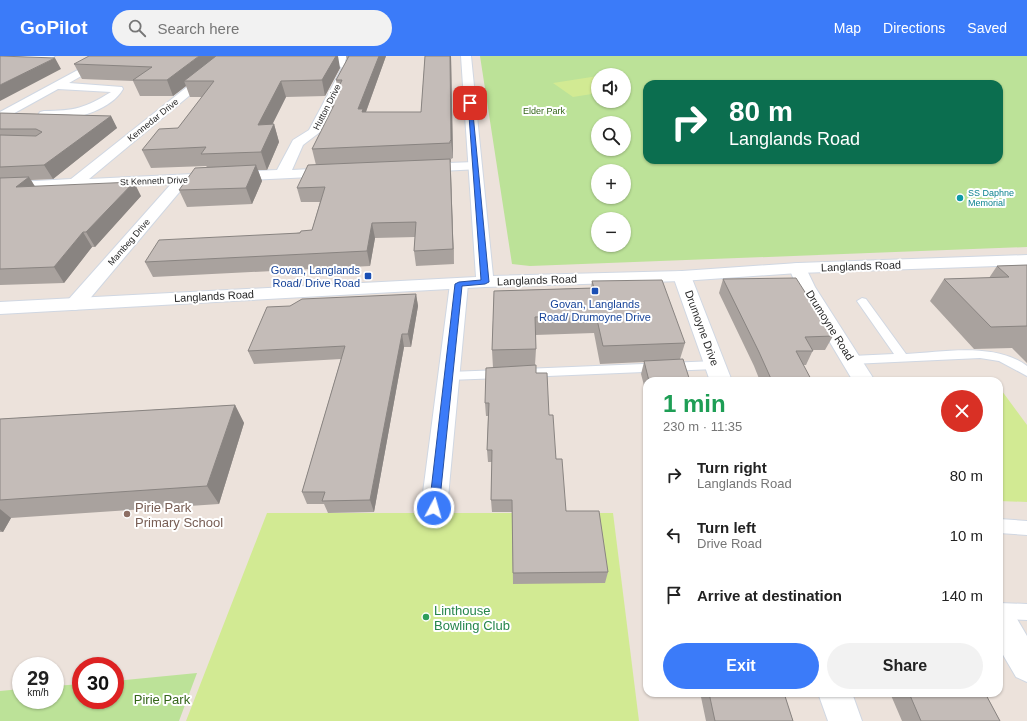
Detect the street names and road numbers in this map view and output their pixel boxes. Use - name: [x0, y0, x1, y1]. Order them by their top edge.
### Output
- street label: Hutton Drive: [311, 82, 343, 132]
- street label: Kennedar Drive: [126, 96, 180, 144]
- street label: St Kenneth Drive: [120, 175, 188, 187]
- street label: Mambeg Drive: [106, 217, 152, 267]
- street label: Langlands Road: [821, 259, 901, 273]
- street label: Langlands Road: [497, 273, 577, 287]
- street label: Langlands Road: [174, 288, 254, 304]
- street label: Drumoyne Road: [804, 288, 856, 362]
- street label: Drumoyne Drive: [683, 289, 721, 367]

